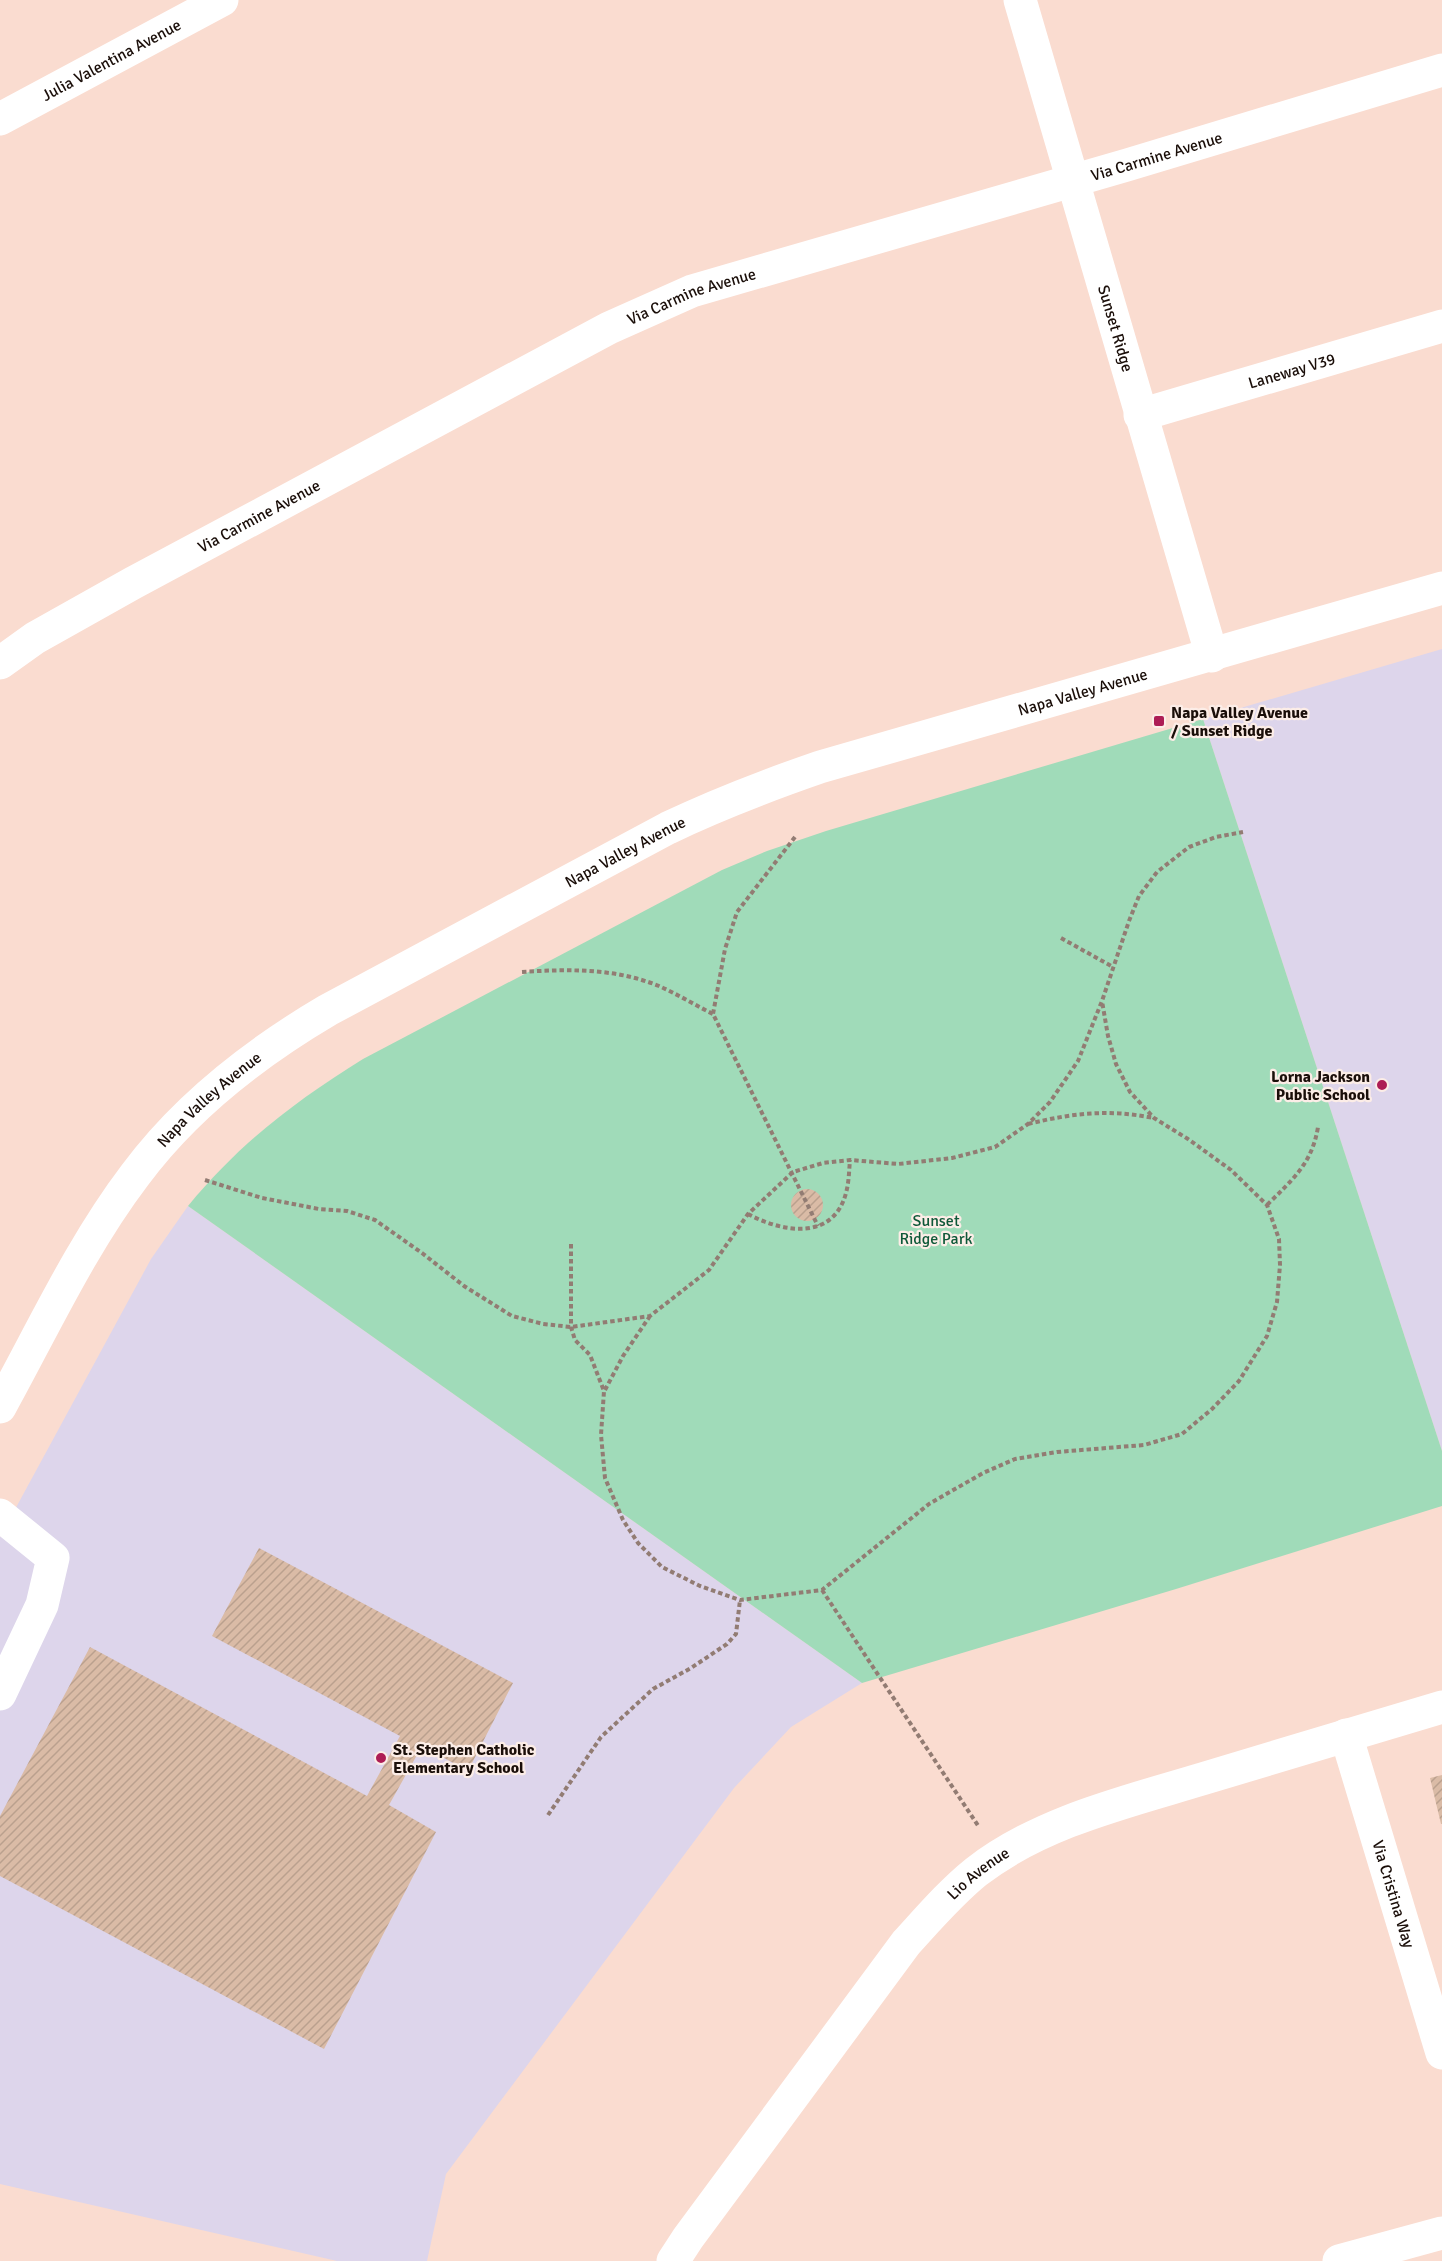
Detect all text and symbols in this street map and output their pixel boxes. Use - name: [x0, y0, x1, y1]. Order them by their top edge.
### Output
- street label: Julia Valentina Avenue: [38, 15, 185, 106]
- street label: Via Carmine Avenue: [1089, 128, 1225, 186]
- street label: Via Carmine Avenue: [624, 264, 758, 330]
- street label: Sunset Ridge: [1093, 283, 1137, 374]
- street label: Laneway V39: [1246, 349, 1338, 394]
- street label: Via Carmine Avenue: [194, 476, 324, 558]
- street label: Napa Valley Avenue: [1016, 664, 1150, 721]
- place label: Napa Valley Avenue / Sunset Ridge: [1171, 703, 1308, 741]
- marker: Napa Valley Avenue / Sunset Ridge: [1152, 714, 1166, 728]
- street label: Napa Valley Avenue: [562, 812, 689, 892]
- street label: Napa Valley Avenue: [153, 1048, 265, 1152]
- place label: Lorna Jackson Public School: [1271, 1067, 1370, 1105]
- marker: Lorna Jackson Public School: [1375, 1078, 1389, 1092]
- park label: Sunset Ridge Park: [899, 1211, 973, 1249]
- place label: St. Stephen Catholic Elementary School: [393, 1740, 535, 1778]
- marker: St. Stephen Catholic Elementary School: [374, 1751, 388, 1765]
- street label: Via Cristina Way: [1367, 1838, 1419, 1951]
- street label: Lio Avenue: [943, 1843, 1013, 1904]

